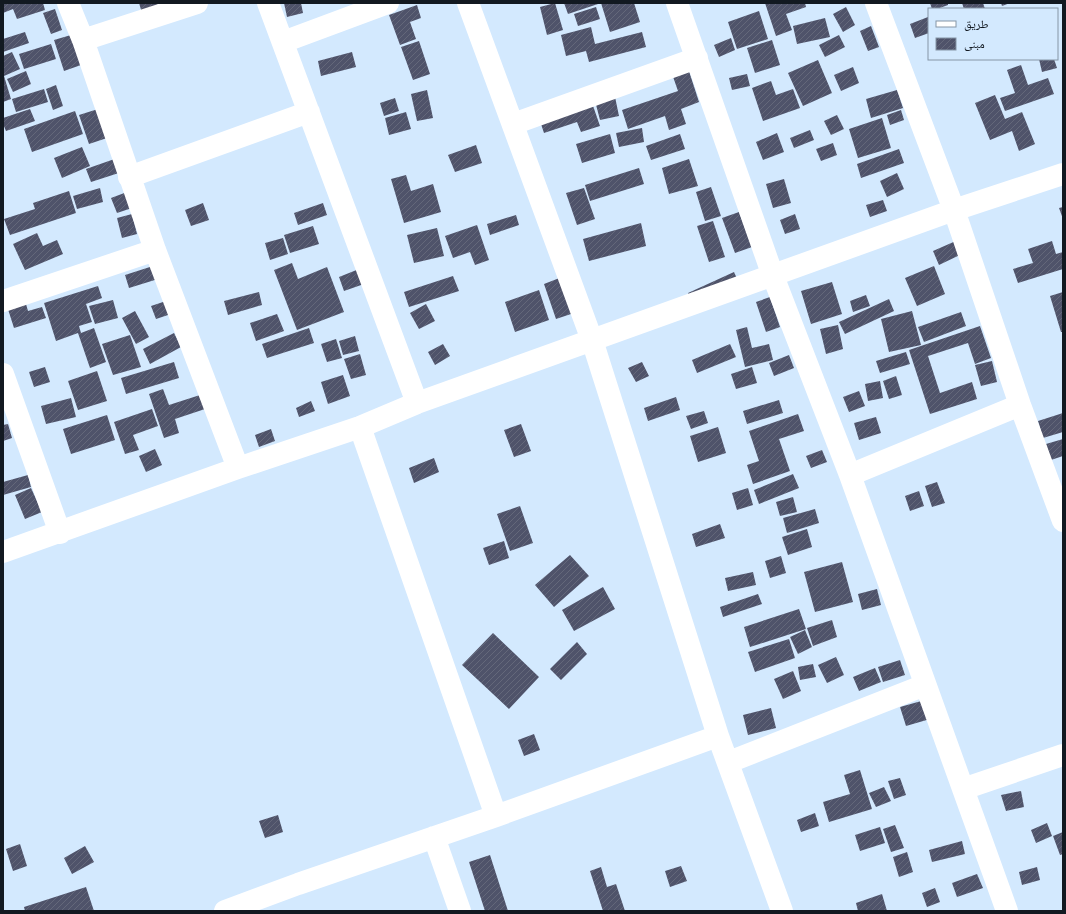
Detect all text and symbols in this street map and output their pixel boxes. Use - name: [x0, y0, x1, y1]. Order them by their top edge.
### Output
- legend: [928, 8, 1058, 60]
- text: طريق: [964, 17, 989, 31]
- text: مبنى: [964, 37, 985, 51]

